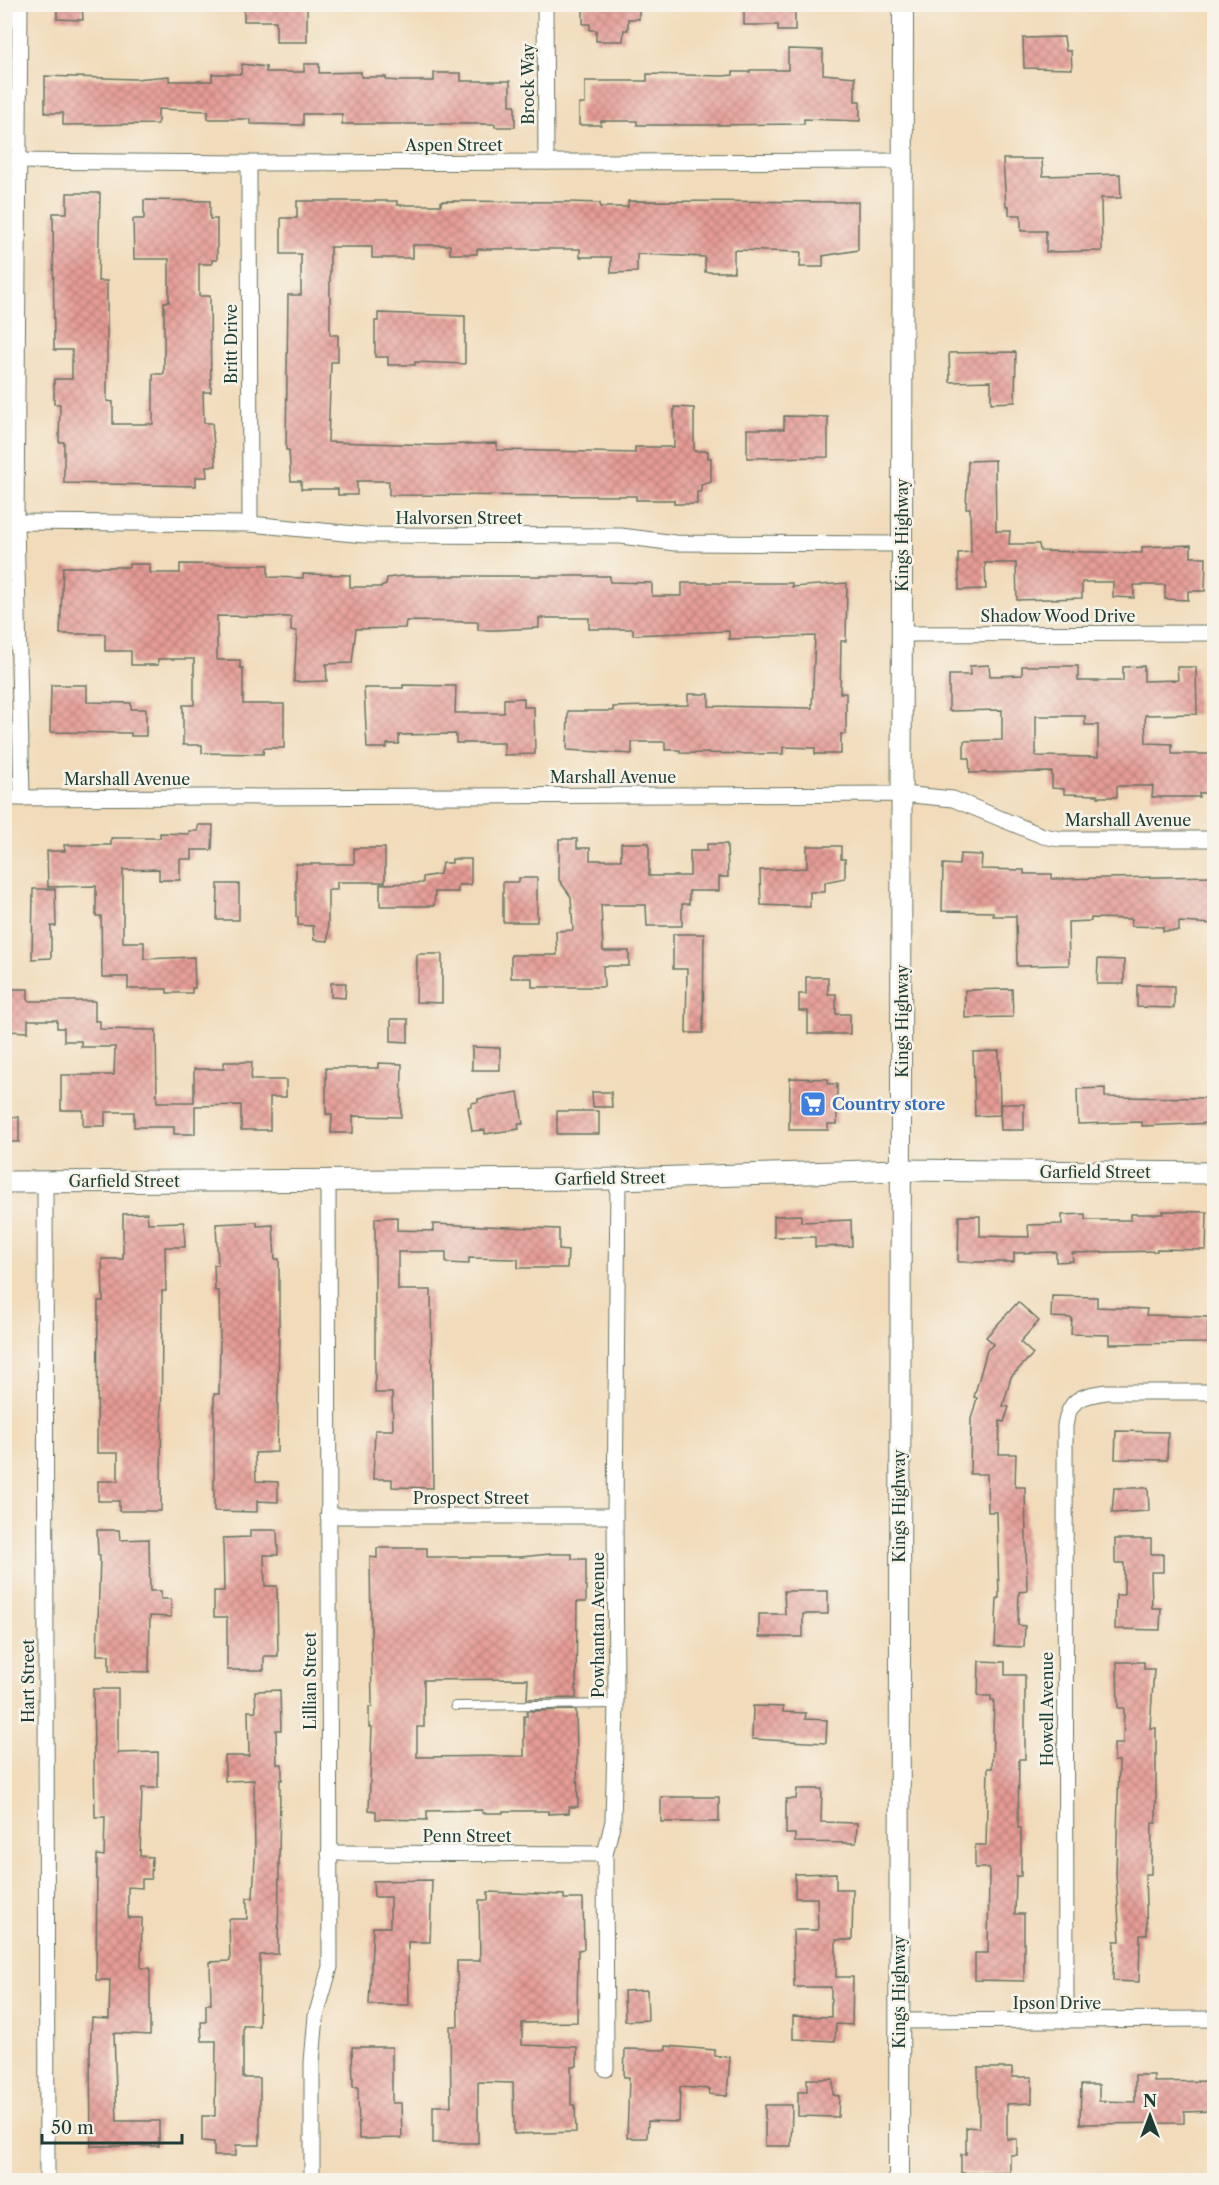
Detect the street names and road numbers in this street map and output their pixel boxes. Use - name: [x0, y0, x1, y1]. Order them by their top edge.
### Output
- street label: Brock Way: [518, 42, 538, 125]
- street label: Aspen Street: [404, 135, 503, 155]
- street label: Britt Drive: [221, 304, 241, 384]
- street label: Kings Highway: [892, 477, 912, 592]
- street label: Halvorsen Street: [396, 508, 523, 528]
- street label: Shadow Wood Drive: [981, 606, 1135, 626]
- street label: Marshall Avenue: [550, 767, 676, 787]
- street label: Marshall Avenue: [64, 769, 190, 789]
- street label: Marshall Avenue: [1065, 810, 1191, 830]
- street label: Kings Highway: [892, 963, 912, 1078]
- street label: Garfield Street: [1039, 1162, 1151, 1182]
- street label: Garfield Street: [554, 1167, 666, 1189]
- street label: Garfield Street: [68, 1171, 180, 1191]
- street label: Kings Highway: [889, 1448, 909, 1563]
- street label: Prospect Street: [413, 1488, 530, 1508]
- street label: Powhantan Avenue: [588, 1552, 608, 1698]
- street label: Lillian Street: [300, 1632, 320, 1730]
- street label: Hart Street: [18, 1639, 38, 1723]
- street label: Howell Avenue: [1037, 1652, 1057, 1766]
- street label: Penn Street: [423, 1826, 512, 1846]
- street label: Kings Highway: [889, 1934, 909, 2049]
- street label: Ipson Drive: [1013, 1993, 1101, 2013]

